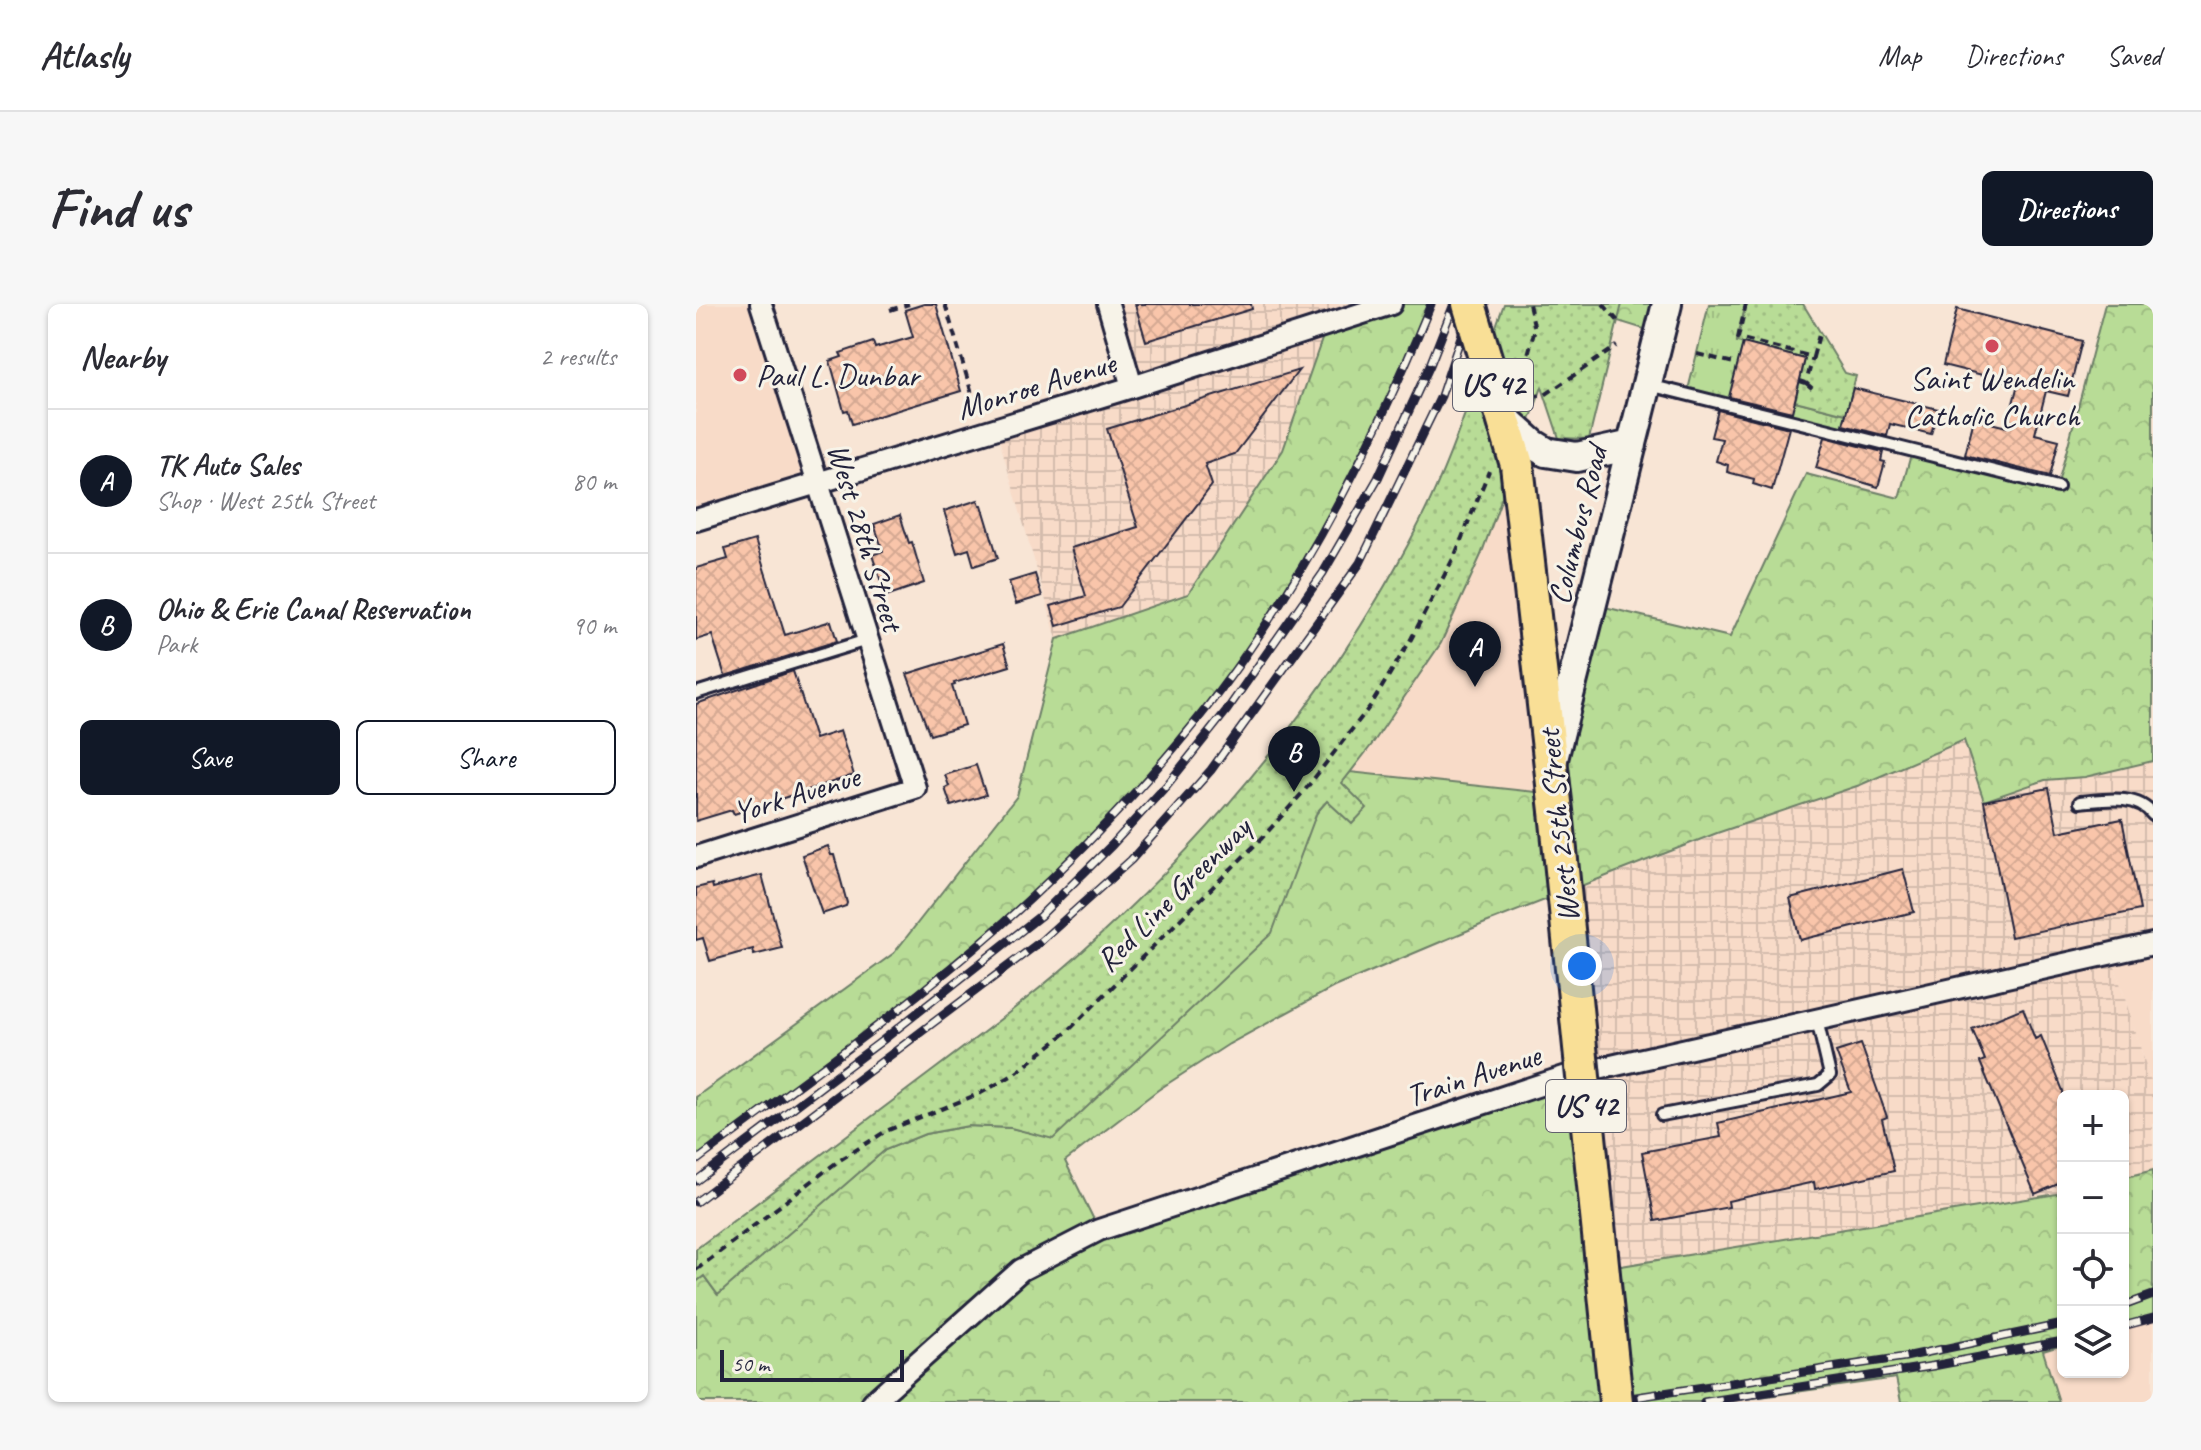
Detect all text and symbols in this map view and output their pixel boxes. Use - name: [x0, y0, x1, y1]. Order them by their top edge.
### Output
- text: Atlasly: [40, 32, 129, 79]
- text: Map: [1878, 38, 1921, 73]
- text: Directions: [1965, 38, 2063, 73]
- text: Saved: [2107, 38, 2161, 73]
- button: Directions: [1982, 171, 2153, 246]
- text: Find us: [48, 173, 188, 244]
- text: Nearby: [80, 335, 166, 378]
- marker: Saint Wendelin Catholic Church: [1983, 337, 2001, 355]
- text: 2 results: [540, 340, 616, 373]
- street label: Monroe Avenue: [952, 341, 1123, 429]
- place label: Paul L. Dunbar: [756, 355, 922, 396]
- place label: Saint Wendelin Catholic Church: [1905, 358, 2081, 436]
- road number: US 42: [1453, 359, 1533, 411]
- marker: Paul L. Dunbar: [731, 366, 749, 384]
- street label: Columbus Road: [1538, 437, 1618, 608]
- street label: West 28th Street: [818, 439, 914, 639]
- text: TK Auto Sales: [156, 446, 300, 484]
- text: A: [99, 465, 113, 498]
- text: 80 m: [572, 465, 616, 498]
- text: Shop · West 25th Street: [156, 484, 375, 517]
- text: Ohio & Erie Canal Reservation: [156, 590, 471, 628]
- text: B: [99, 609, 113, 642]
- text: 90 m: [572, 609, 616, 642]
- pin: A: [1449, 621, 1501, 687]
- text: Park: [156, 628, 197, 661]
- button: Save: [80, 720, 340, 795]
- button: Share: [356, 720, 616, 795]
- street label: West 25th Street: [1528, 724, 1589, 924]
- pin: B: [1268, 726, 1320, 792]
- street label: York Avenue: [728, 755, 867, 833]
- street label: Red Line Greenway: [1087, 806, 1262, 981]
- your location: [1562, 946, 1602, 986]
- street label: Train Avenue: [1401, 1034, 1548, 1116]
- road number: US 42: [1546, 1080, 1626, 1132]
- map controls: [2057, 1090, 2129, 1378]
- button: +: [2057, 1090, 2129, 1162]
- button: −: [2057, 1162, 2129, 1234]
- button: locate: [2057, 1234, 2129, 1306]
- button: layers: [2057, 1306, 2129, 1378]
- scale bar: [720, 1346, 904, 1382]
- text: 50 m: [732, 1350, 769, 1378]

